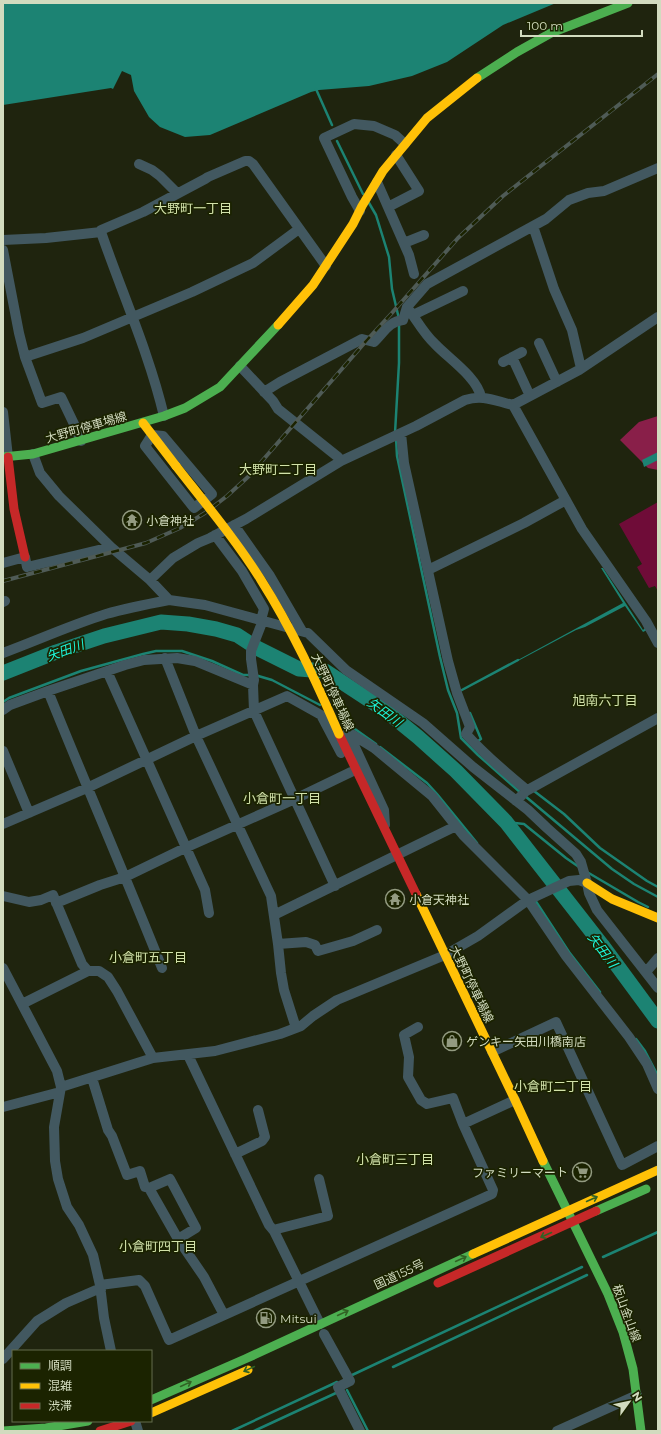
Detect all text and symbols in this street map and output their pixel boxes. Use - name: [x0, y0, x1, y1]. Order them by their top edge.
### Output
- scale bar: [521, 12, 642, 38]
- text: 100 m: [527, 18, 563, 33]
- district label: 大野町一丁目: [154, 200, 232, 216]
- street label: 大野町停車場線: [44, 408, 128, 446]
- district label: 大野町二丁目: [239, 461, 317, 477]
- temple icon: 小倉神社: [121, 509, 143, 531]
- place label: 小倉神社: [146, 513, 194, 528]
- water label: 矢田川: [44, 635, 88, 664]
- street label: 大野町停車場線: [308, 651, 358, 733]
- district label: 旭南六丁目: [572, 692, 638, 708]
- water label: 矢田川: [365, 694, 407, 731]
- district label: 小倉町一丁目: [243, 790, 321, 806]
- temple icon: 小倉天神社: [384, 888, 406, 910]
- place label: 小倉天神社: [409, 892, 469, 907]
- water label: 矢田川: [585, 930, 622, 972]
- street label: 大野町停車場線: [447, 943, 497, 1025]
- district label: 小倉町五丁目: [109, 949, 187, 965]
- shop icon: ゲンキー矢田川橋南店: [441, 1030, 463, 1052]
- place label: ゲンキー矢田川橋南店: [466, 1034, 586, 1049]
- district label: 小倉町二丁目: [514, 1078, 592, 1094]
- district label: 小倉町三丁目: [356, 1151, 434, 1167]
- supermarket icon: ファミリーマート: [571, 1161, 593, 1183]
- place label: ファミリーマート: [472, 1165, 568, 1180]
- one-way arrow: [586, 1195, 598, 1203]
- one-way arrow: [541, 1231, 553, 1239]
- district label: 小倉町四丁目: [119, 1238, 197, 1254]
- one-way arrow: [455, 1255, 467, 1262]
- street label: 国道155号: [371, 1256, 427, 1292]
- street label: 板山金山線: [610, 1282, 644, 1344]
- fuel station icon: Mitsui: [255, 1307, 277, 1329]
- one-way arrow: [337, 1309, 349, 1317]
- place label: Mitsui: [280, 1311, 317, 1326]
- legend: [12, 1350, 152, 1422]
- text: 順調: [48, 1358, 72, 1373]
- one-way arrow: [244, 1366, 256, 1374]
- text: 混雑: [48, 1378, 72, 1393]
- one-way arrow: [180, 1380, 192, 1387]
- north arrow: [609, 1382, 649, 1422]
- text: N: [629, 1389, 646, 1404]
- text: 渋滞: [48, 1398, 72, 1413]

